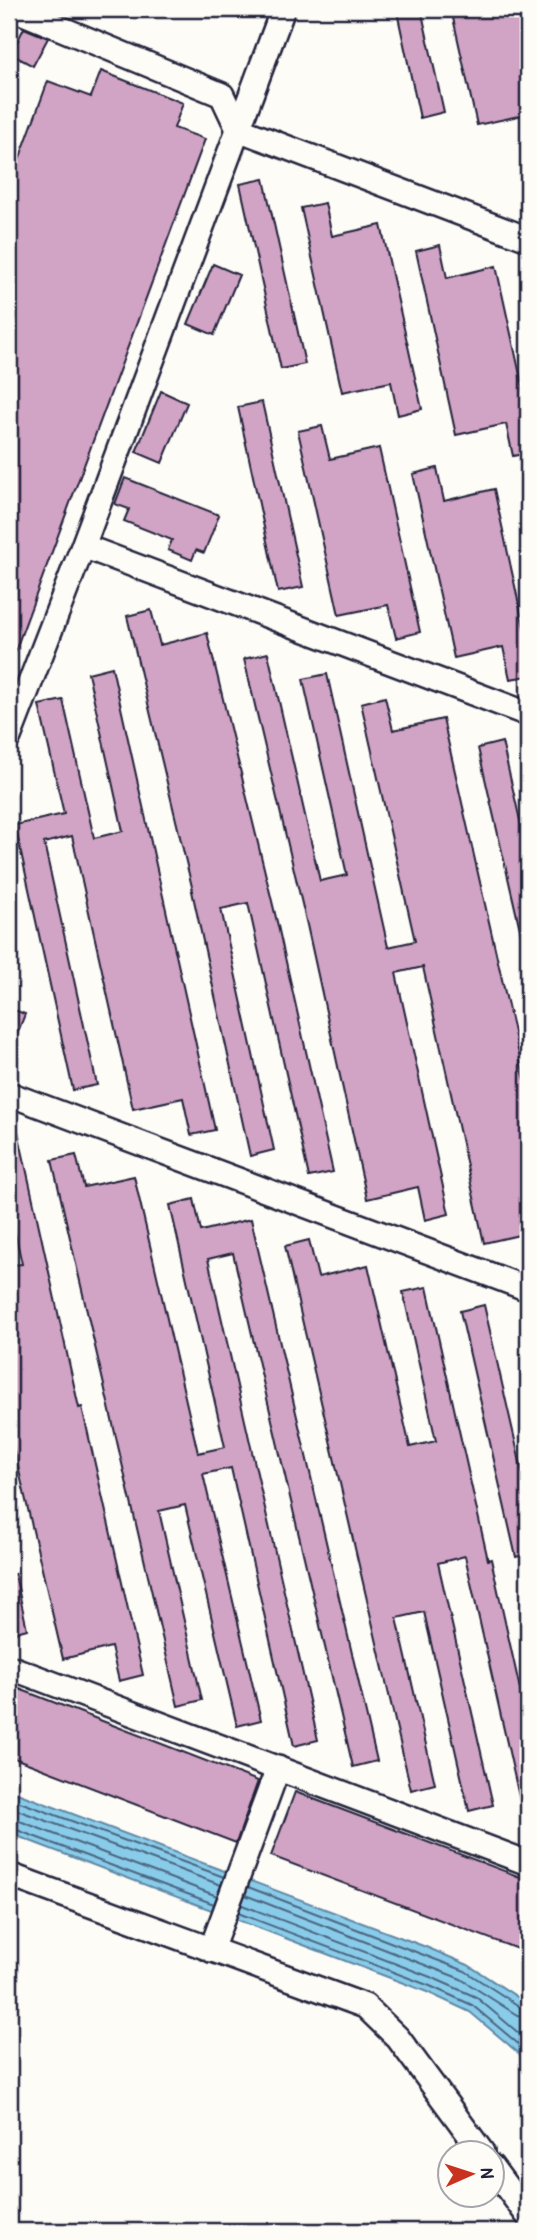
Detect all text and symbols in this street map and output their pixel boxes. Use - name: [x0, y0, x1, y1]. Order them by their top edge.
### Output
- north arrow: [435, 2138, 505, 2208]
- text: N: [475, 2167, 501, 2179]

